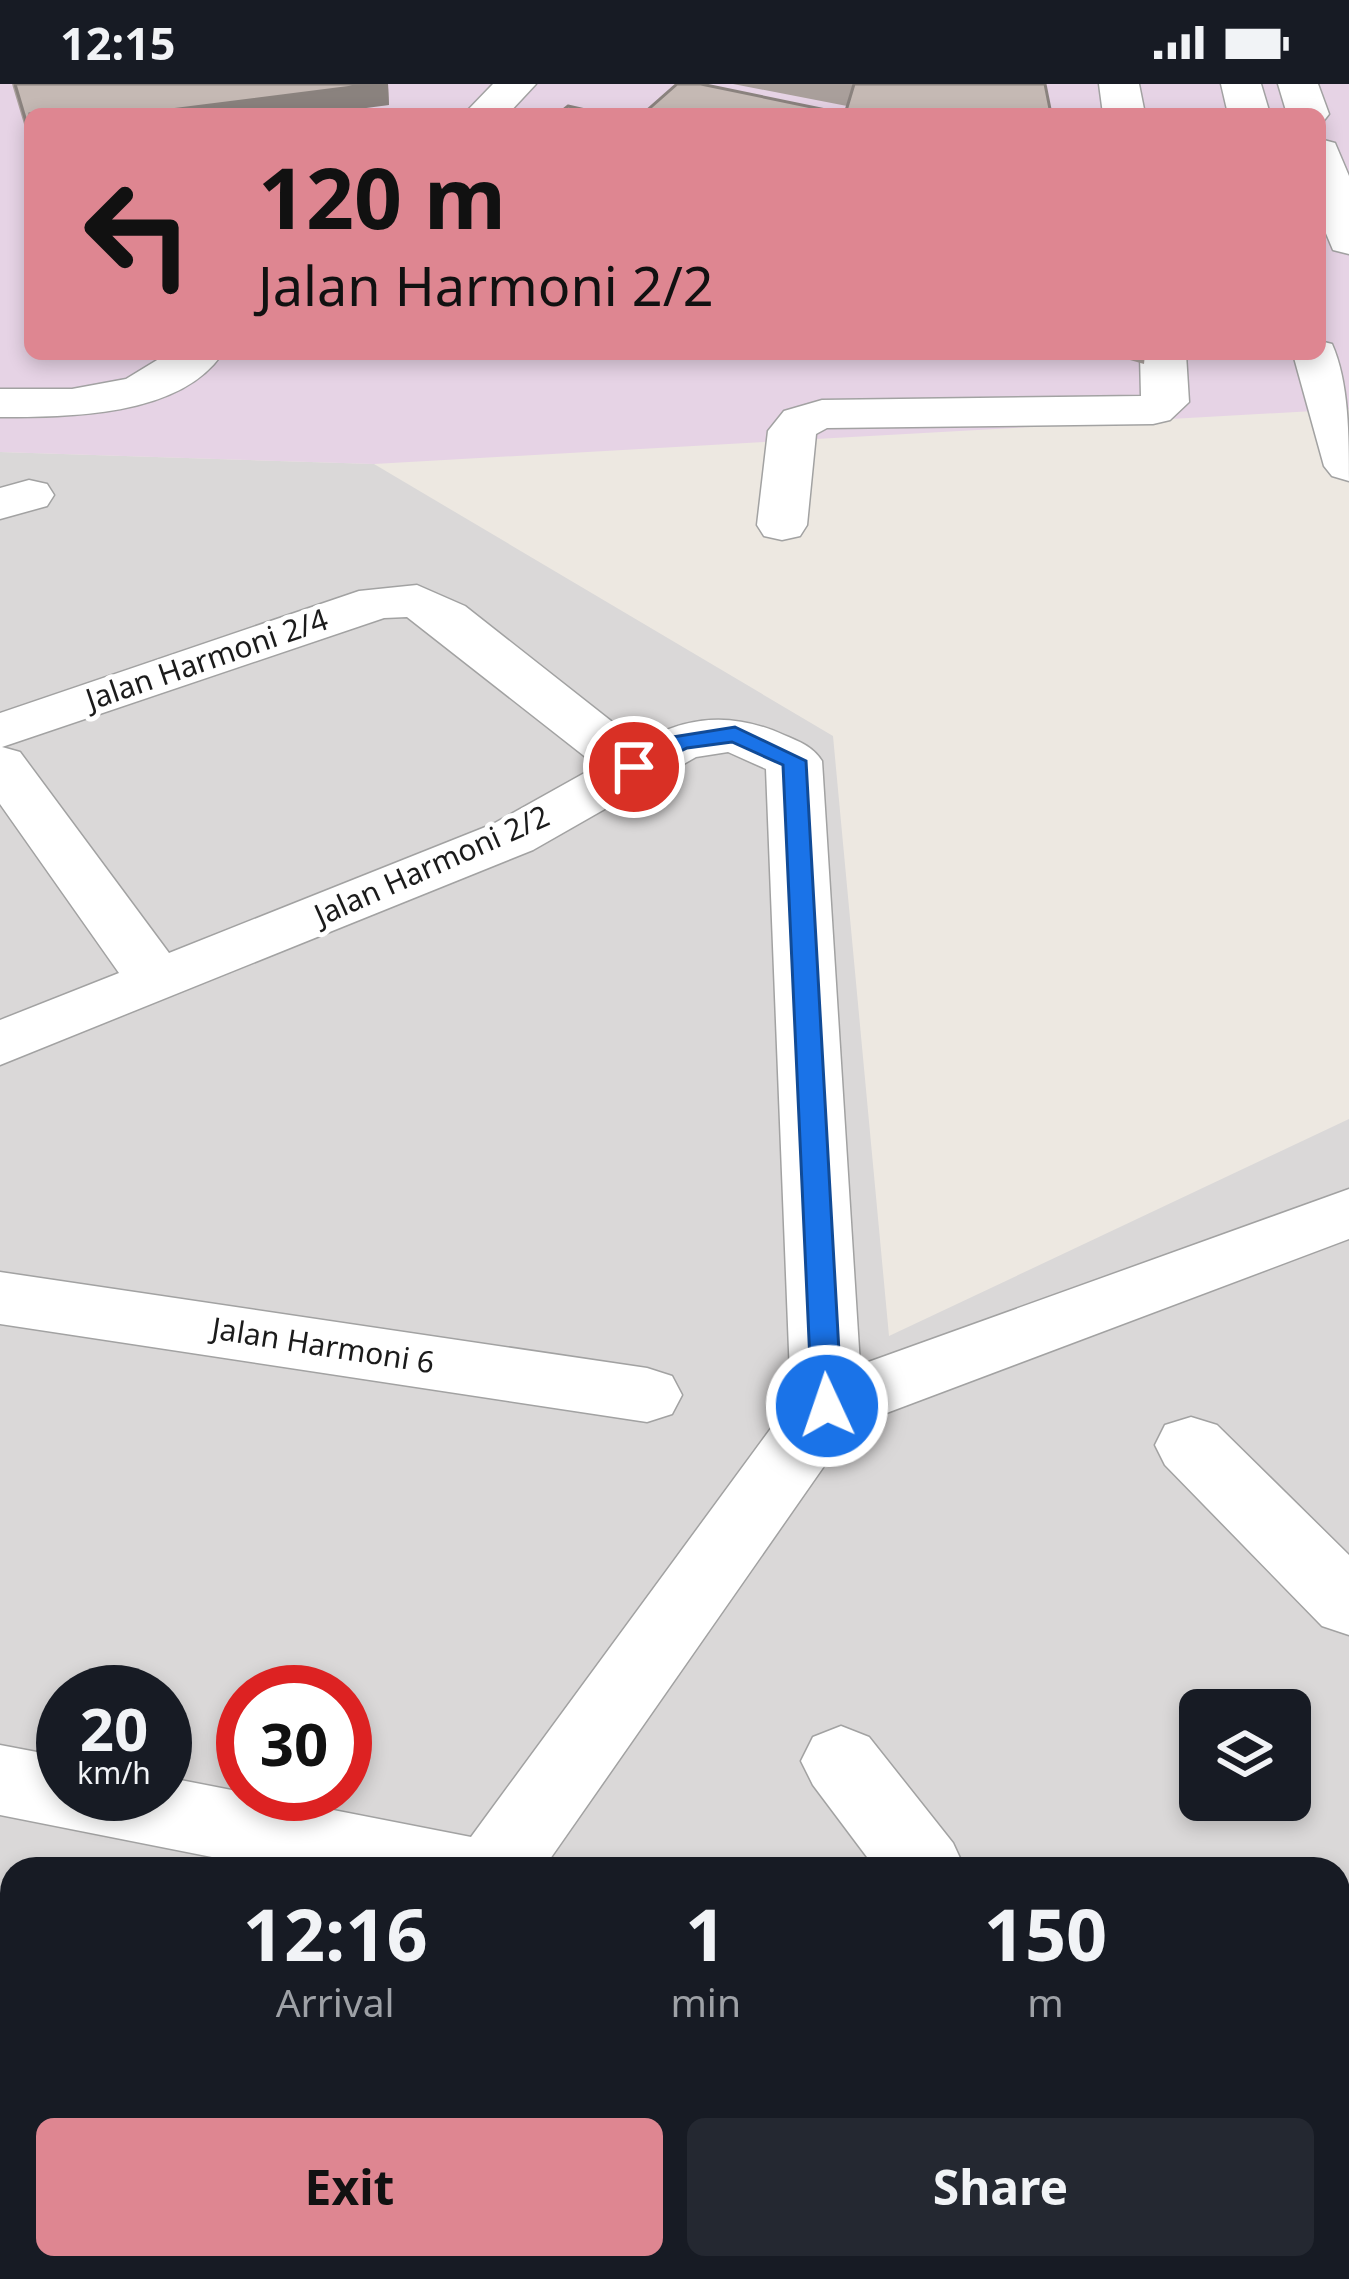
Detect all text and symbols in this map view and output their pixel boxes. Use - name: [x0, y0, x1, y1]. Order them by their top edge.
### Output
- text: 12:15: [60, 12, 176, 73]
- text: 120 m: [258, 139, 506, 254]
- icon: left: [60, 156, 216, 312]
- text: Jalan Harmoni 2/2: [258, 248, 714, 322]
- street label: Jalan Harmoni 2/4: [77, 598, 333, 720]
- pin: [583, 716, 685, 818]
- icon: arrive: [601, 734, 667, 800]
- street label: Jalan Harmoni 2/2: [305, 794, 555, 936]
- street label: Jalan Harmoni 6: [206, 1306, 437, 1382]
- position arrow: [764, 1343, 890, 1469]
- speed limit sign: 30: [216, 1665, 372, 1821]
- text: 20: [80, 1687, 148, 1769]
- map controls: [1179, 1689, 1311, 1821]
- button: layers: [1179, 1689, 1311, 1821]
- text: km/h: [77, 1752, 151, 1793]
- text: 12:16: [243, 1884, 428, 1982]
- text: 1: [685, 1884, 726, 1982]
- text: 150: [984, 1884, 1107, 1982]
- text: Arrival: [276, 1975, 395, 2028]
- text: min: [670, 1975, 741, 2028]
- text: m: [1027, 1975, 1064, 2028]
- button: Exit: [36, 2118, 663, 2256]
- button: Share: [687, 2118, 1314, 2256]

